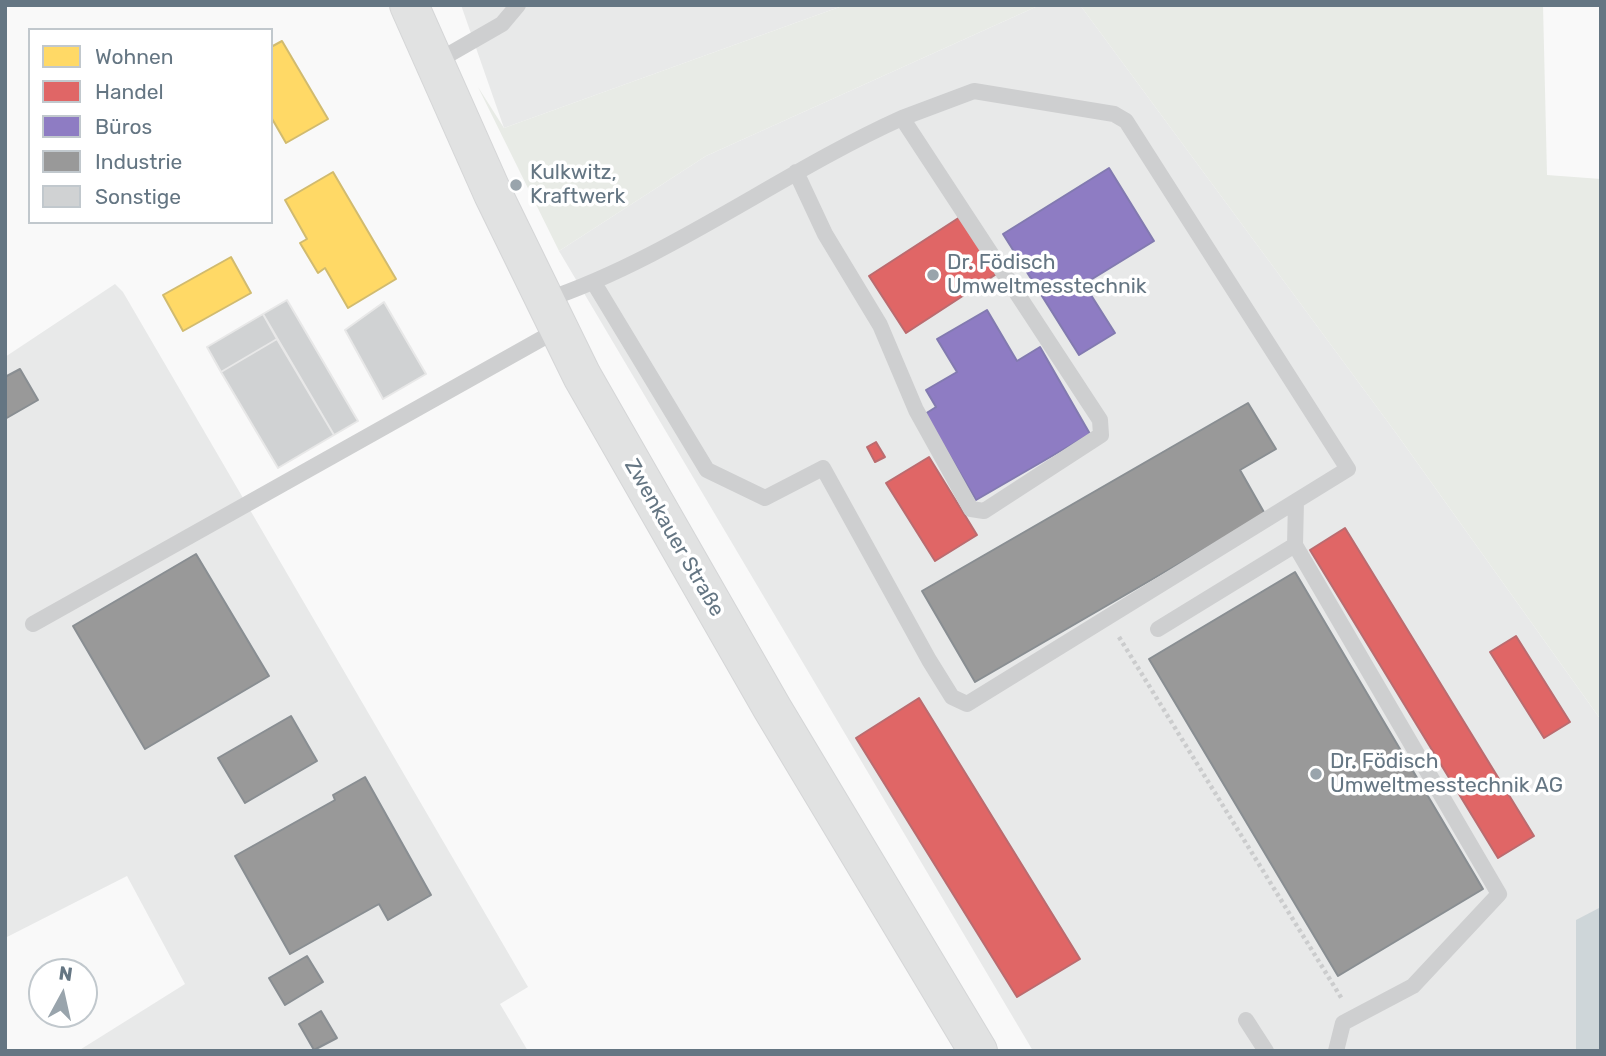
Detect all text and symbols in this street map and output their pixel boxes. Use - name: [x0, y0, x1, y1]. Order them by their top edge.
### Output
- legend: [28, 28, 273, 224]
- text: Wohnen: [95, 44, 173, 69]
- text: Handel: [95, 79, 164, 104]
- text: Büros: [95, 114, 152, 139]
- text: Industrie: [95, 149, 182, 174]
- place label: Kulkwitz, Kraftwerk: [530, 160, 625, 210]
- marker: Kulkwitz, Kraftwerk: [508, 177, 524, 193]
- text: Sonstige: [95, 184, 181, 209]
- place label: Dr. Födisch Umweltmesstechnik: [947, 250, 1147, 300]
- marker: Dr. Födisch Umweltmesstechnik: [925, 267, 941, 283]
- street label: Zwenkauer Straße: [619, 455, 729, 621]
- place label: Dr. Födisch Umweltmesstechnik AG: [1330, 749, 1563, 799]
- marker: Dr. Födisch Umweltmesstechnik AG: [1308, 766, 1324, 782]
- north arrow: [28, 958, 98, 1028]
- text: N: [57, 961, 74, 986]

